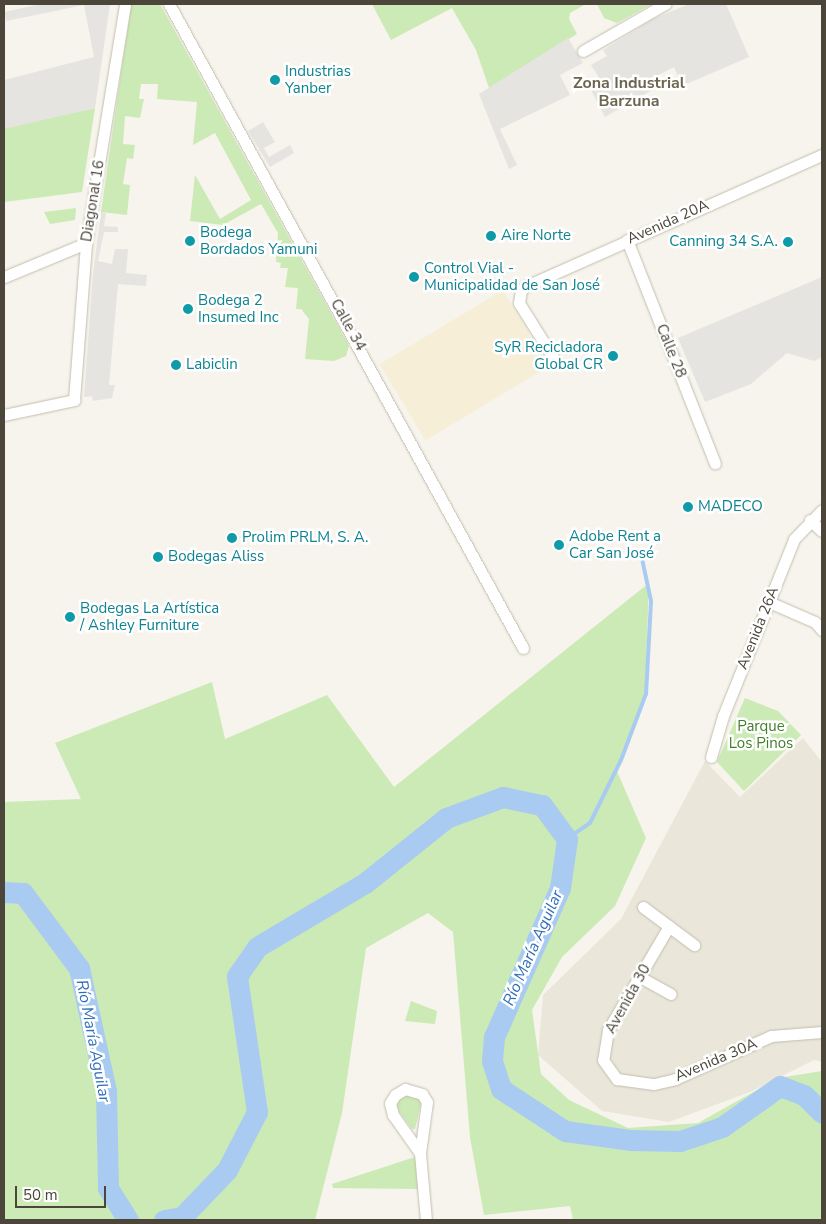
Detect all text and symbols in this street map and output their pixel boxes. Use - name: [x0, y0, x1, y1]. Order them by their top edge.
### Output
- place label: Industrias Yanber: [285, 62, 351, 97]
- district label: Zona Industrial Barzuna: [573, 73, 685, 111]
- marker: Industrias Yanber: [269, 74, 281, 86]
- street label: Diagonal 16: [78, 159, 108, 243]
- street label: Avenida 20A: [624, 196, 712, 248]
- place label: Bodega Bordados Yamuni: [200, 223, 318, 258]
- place label: Aire Norte: [501, 227, 571, 245]
- marker: Aire Norte: [485, 230, 497, 242]
- place label: Canning 34 S.A.: [669, 233, 778, 251]
- marker: Bodega Bordados Yamuni: [184, 235, 196, 247]
- marker: Canning 34 S.A.: [782, 236, 794, 248]
- place label: Control Vial - Municipalidad de San José: [424, 259, 600, 294]
- marker: Control Vial - Municipalidad de San José: [408, 271, 420, 283]
- place label: Bodega 2 Insumed Inc: [198, 291, 279, 326]
- street label: Calle 34: [326, 296, 370, 354]
- marker: Bodega 2 Insumed Inc: [182, 303, 194, 315]
- street label: Calle 28: [652, 321, 690, 381]
- place label: SyR Recicladora Global CR: [494, 338, 603, 373]
- marker: SyR Recicladora Global CR: [607, 350, 619, 362]
- place label: Labiclin: [186, 356, 238, 374]
- marker: Labiclin: [170, 359, 182, 371]
- place label: MADECO: [698, 498, 763, 516]
- marker: MADECO: [682, 501, 694, 513]
- place label: Adobe Rent a Car San José: [569, 527, 661, 562]
- place label: Prolim PRLM, S. A.: [242, 529, 368, 547]
- marker: Prolim PRLM, S. A.: [226, 532, 238, 544]
- marker: Adobe Rent a Car San José: [553, 539, 565, 551]
- place label: Bodegas Aliss: [168, 548, 264, 566]
- marker: Bodegas Aliss: [152, 551, 164, 563]
- street label: Avenida 26A: [733, 584, 783, 672]
- place label: Bodegas La Artística / Ashley Furniture: [80, 599, 219, 634]
- marker: Bodegas La Artística / Ashley Furniture: [64, 611, 76, 623]
- park label: Parque Los Pinos: [729, 717, 793, 752]
- water label: Río María Aguilar: [499, 887, 567, 1009]
- street label: Avenida 30: [602, 961, 654, 1037]
- water label: Río María Aguilar: [72, 978, 114, 1104]
- street label: Avenida 30A: [672, 1035, 760, 1085]
- scale bar: [18, 1176, 109, 1208]
- text: 50 m: [23, 1185, 58, 1205]

